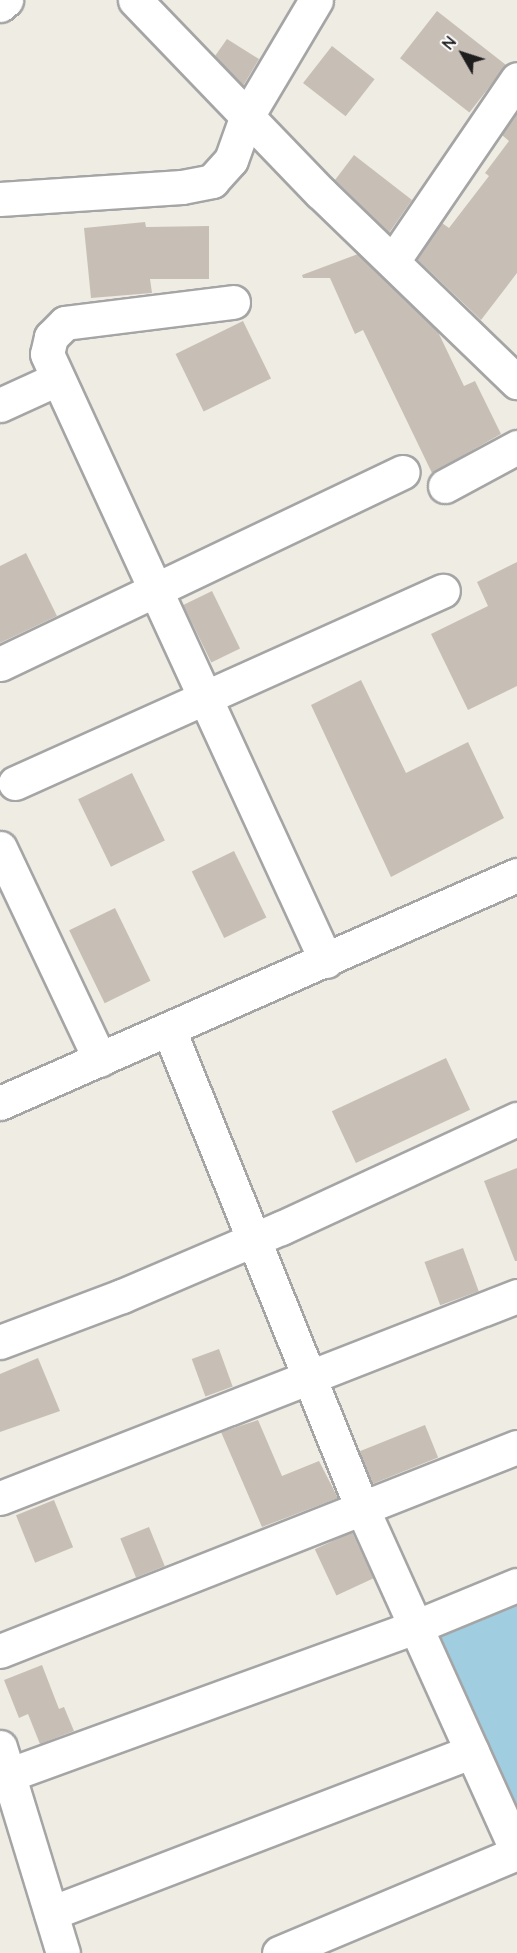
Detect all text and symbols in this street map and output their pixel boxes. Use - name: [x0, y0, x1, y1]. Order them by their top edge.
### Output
- north arrow: [433, 24, 493, 84]
- text: N: [438, 32, 460, 54]

